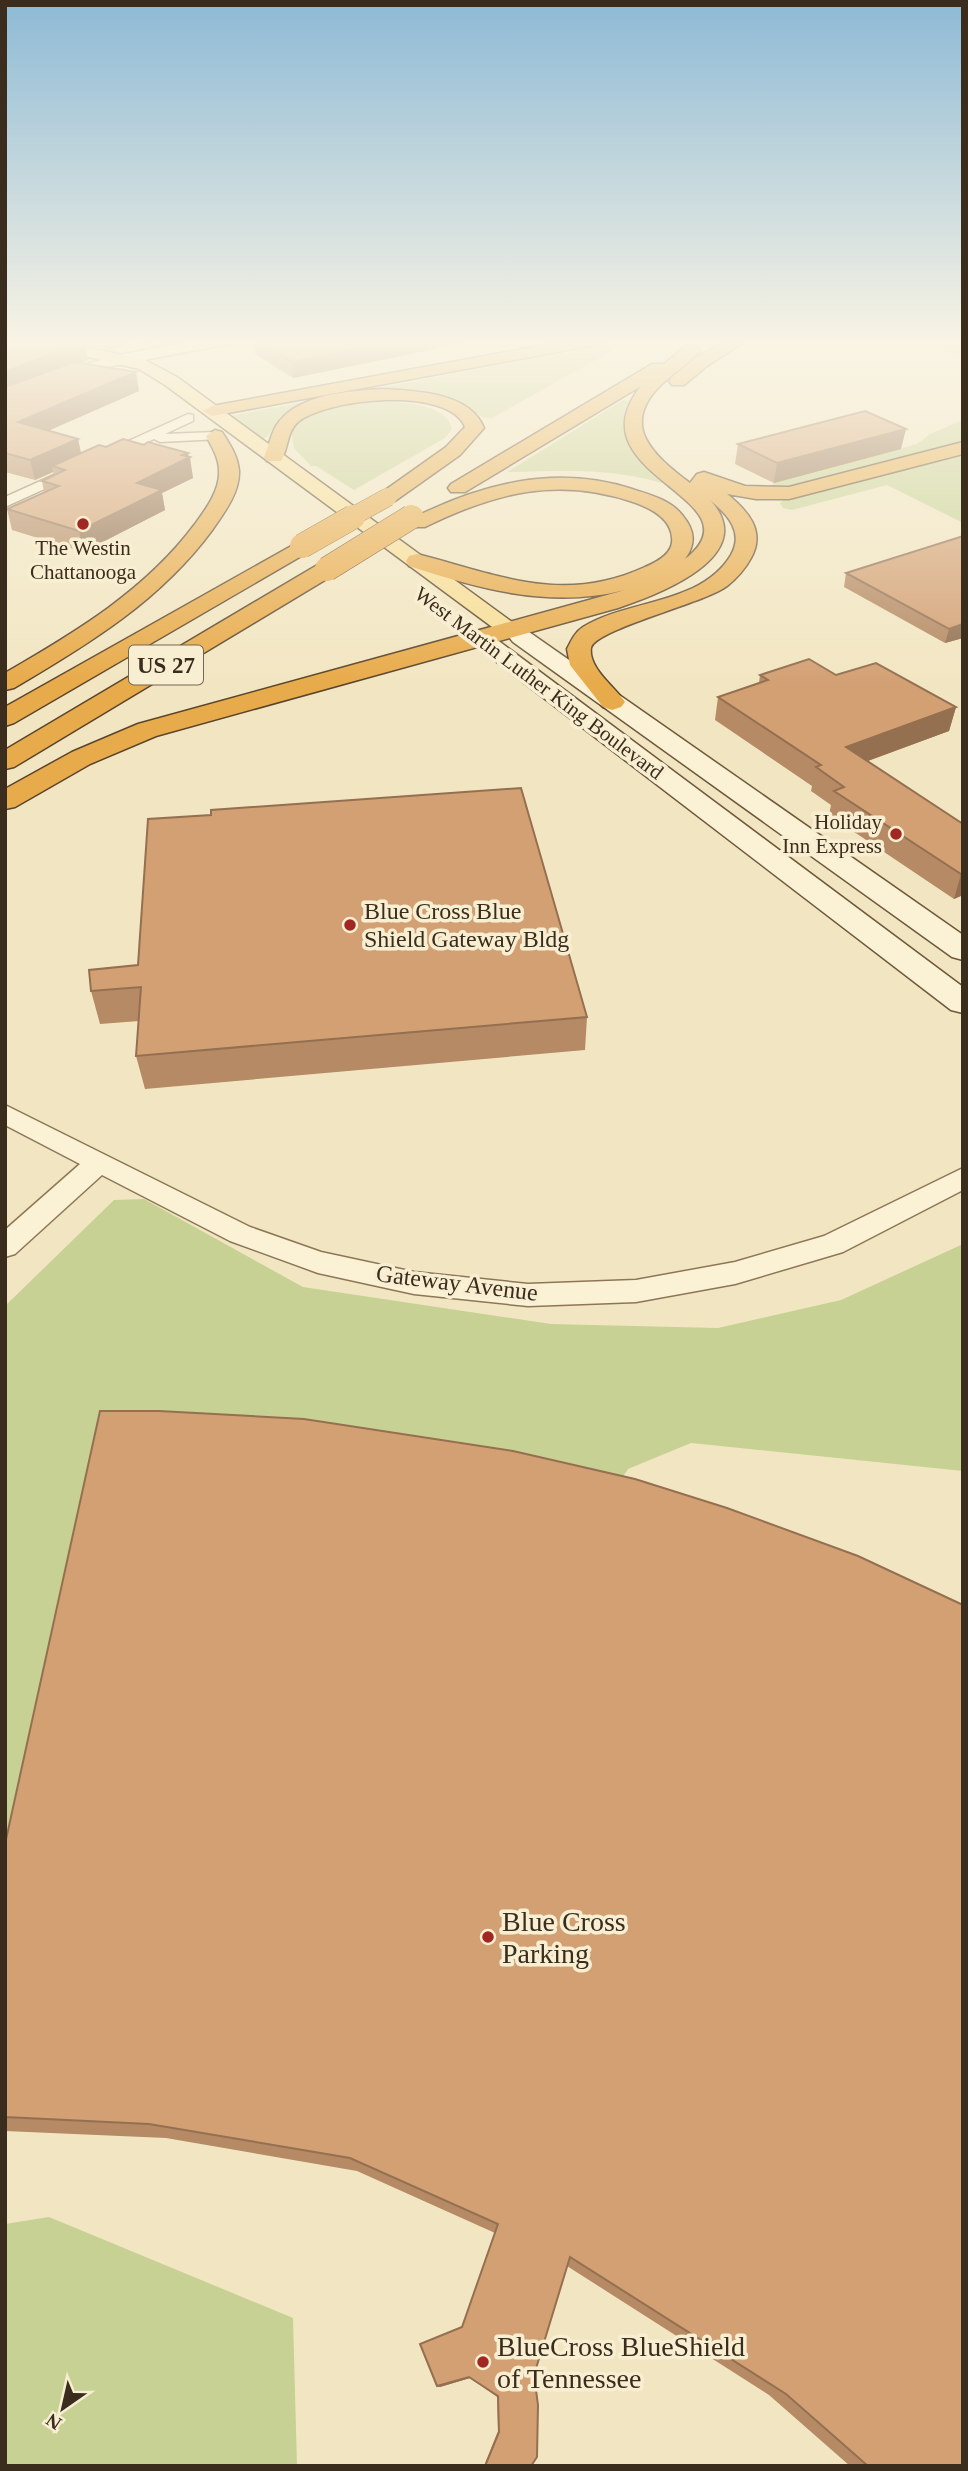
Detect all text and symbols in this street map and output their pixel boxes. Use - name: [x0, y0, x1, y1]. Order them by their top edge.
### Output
- marker: The Westin Chattanooga: [75, 516, 91, 532]
- place label: The Westin Chattanooga: [30, 536, 137, 584]
- street label: West Martin Luther King Boulevard: [410, 582, 668, 785]
- road number: US 27: [129, 646, 203, 684]
- place label: Holiday Inn Express: [782, 810, 882, 858]
- marker: Holiday Inn Express: [888, 826, 904, 842]
- place label: Blue Cross Blue Shield Gateway Bldg: [364, 898, 569, 952]
- marker: Blue Cross Blue Shield Gateway Bldg: [342, 917, 358, 933]
- street label: Gateway Avenue: [375, 1260, 539, 1306]
- place label: Blue Cross Parking: [502, 1906, 626, 1969]
- marker: Blue Cross Parking: [480, 1929, 496, 1945]
- place label: BlueCross BlueShield of Tennessee: [497, 2331, 745, 2394]
- marker: BlueCross BlueShield of Tennessee: [475, 2354, 491, 2370]
- north arrow: [28, 2373, 98, 2443]
- text: N: [42, 2409, 65, 2434]

